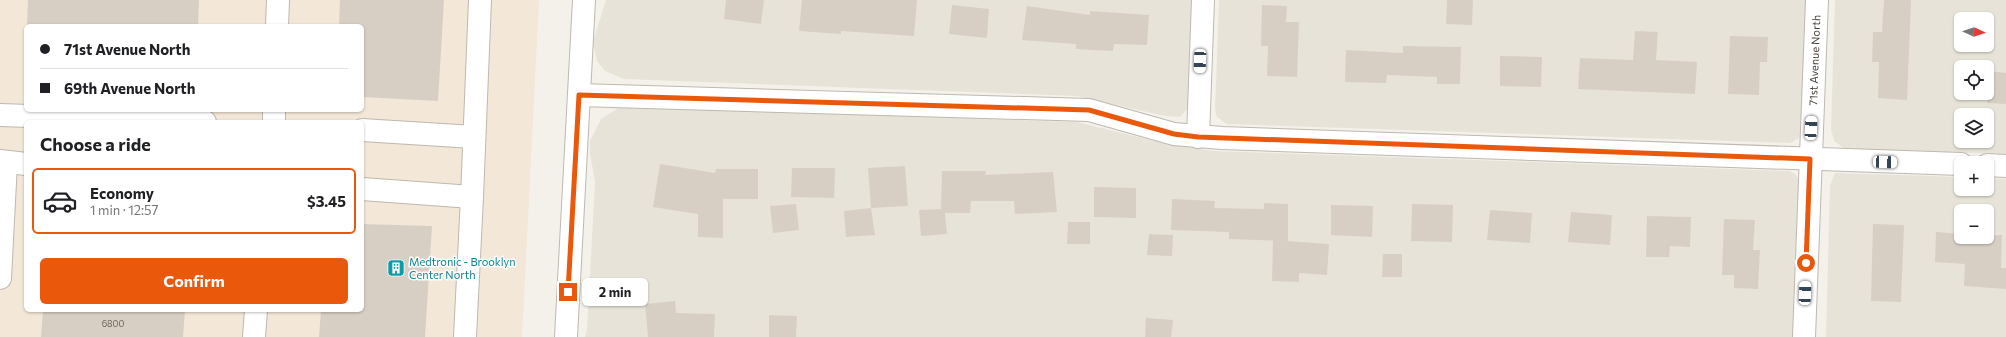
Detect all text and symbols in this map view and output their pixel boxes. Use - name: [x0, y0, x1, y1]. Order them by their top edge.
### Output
- north arrow: [1954, 12, 1994, 52]
- map controls: [1954, 12, 1994, 244]
- street label: 71st Avenue North: [1806, 14, 1822, 106]
- text: 71st Avenue North: [64, 40, 190, 58]
- car: [1194, 49, 1206, 73]
- button: locate: [1954, 60, 1994, 100]
- text: 69th Avenue North: [64, 79, 195, 97]
- button: layers: [1954, 108, 1994, 148]
- car: [1804, 116, 1818, 140]
- text: Choose a ride: [40, 133, 151, 155]
- car: [1873, 156, 1897, 168]
- button: +: [1954, 156, 1994, 196]
- icon: car: [42, 183, 78, 219]
- text: Economy: [90, 184, 154, 202]
- text: $3.45: [307, 192, 346, 210]
- text: 1 min · 12:57: [90, 202, 158, 218]
- button: −: [1954, 204, 1994, 244]
- route start: [1797, 254, 1815, 272]
- place label: Medtronic - Brooklyn Center North: [409, 255, 516, 281]
- button: Confirm: [40, 258, 348, 304]
- building icon: Medtronic - Brooklyn Center North: [386, 258, 406, 278]
- callout: 2 min: [582, 278, 648, 306]
- car: [1799, 281, 1811, 305]
- route end: [559, 283, 577, 301]
- text: 2 min: [599, 284, 631, 300]
- house number: 6800: [102, 318, 124, 329]

